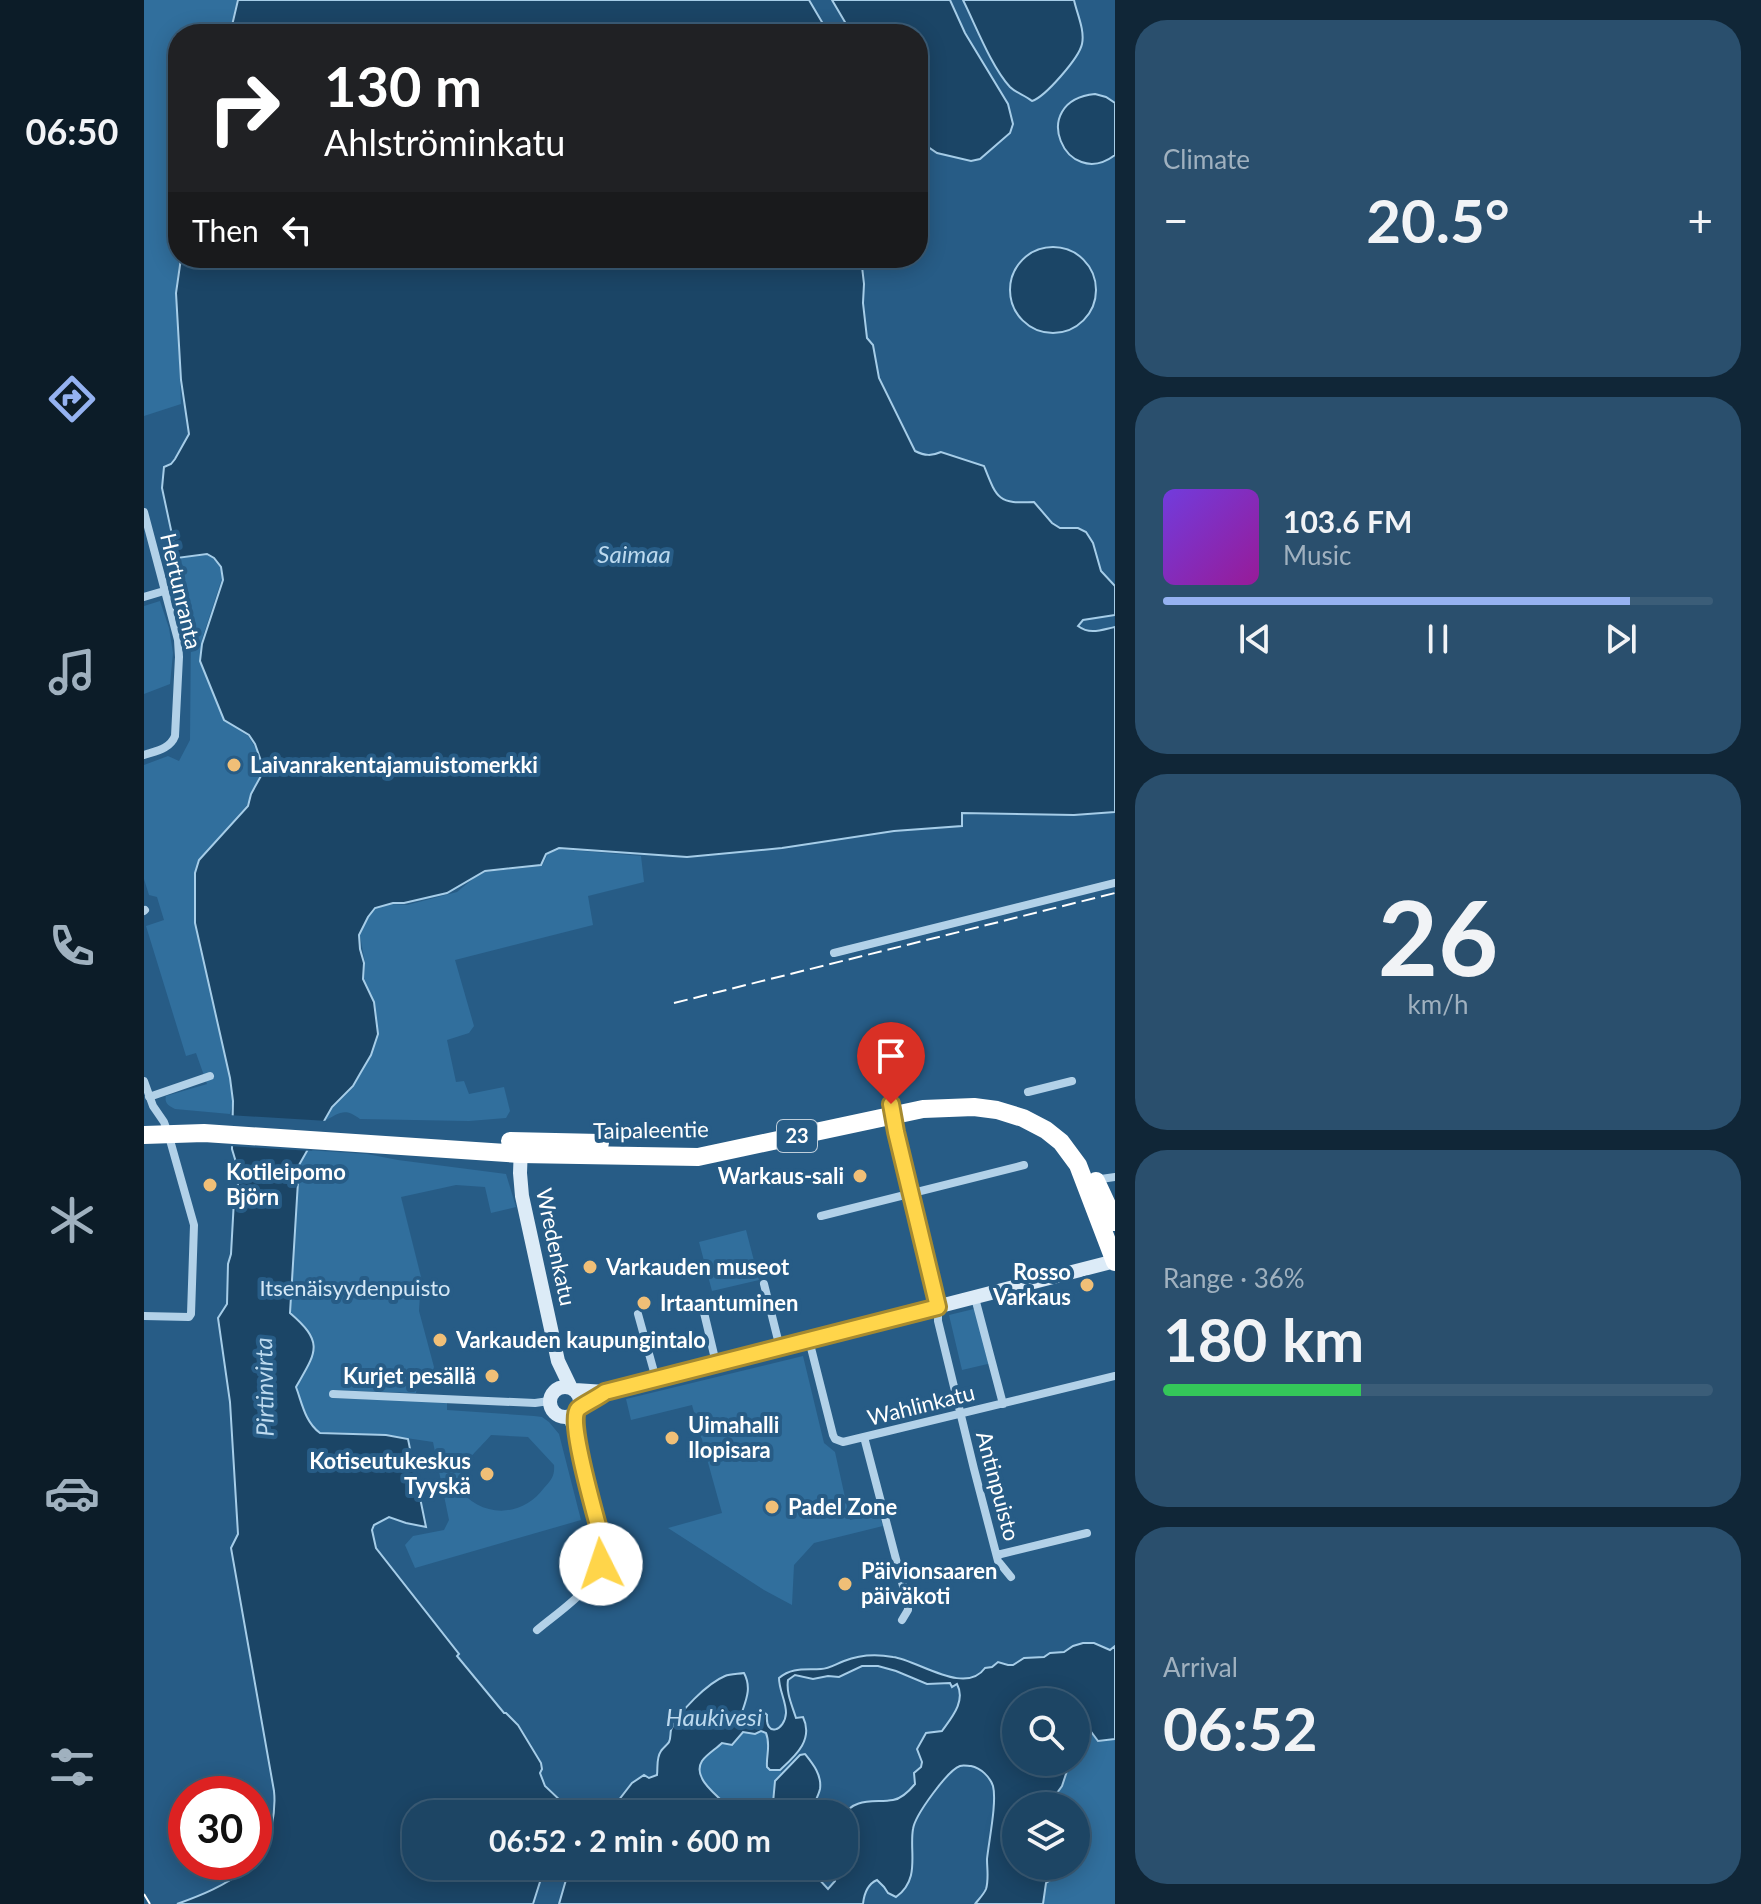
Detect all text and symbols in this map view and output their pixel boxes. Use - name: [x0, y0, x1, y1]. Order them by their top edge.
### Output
- text: 130 m: [324, 52, 482, 119]
- icon: right: [192, 56, 296, 160]
- text: 06:50: [26, 109, 118, 153]
- text: Ahlströminkatu: [324, 120, 565, 164]
- text: Climate: [1163, 143, 1250, 175]
- text: 20.5°: [1366, 184, 1510, 256]
- text: −: [1163, 194, 1189, 246]
- text: +: [1687, 194, 1713, 246]
- icon: left: [275, 208, 319, 252]
- text: Then: [192, 212, 259, 248]
- icon: directions: [44, 371, 100, 427]
- text: 103.6 FM: [1283, 503, 1412, 539]
- street label: Hertunranta: [155, 530, 208, 652]
- water label: Saimaa: [597, 539, 671, 568]
- text: Music: [1283, 539, 1351, 571]
- icon: previous: [1233, 617, 1277, 661]
- icon: pause: [1416, 617, 1460, 661]
- icon: next: [1599, 617, 1643, 661]
- icon: music: [44, 644, 100, 700]
- place label: Laivanrakentajamuistomerkki: [250, 751, 538, 778]
- marker: Laivanrakentajamuistomerkki: [225, 756, 243, 774]
- text: 26: [1378, 873, 1498, 998]
- icon: phone: [44, 918, 100, 974]
- text: km/h: [1408, 988, 1468, 1020]
- pin: [857, 1022, 925, 1104]
- icon: arrive: [869, 1034, 913, 1078]
- street label: Taipaleentie: [593, 1115, 709, 1144]
- road number: 23: [777, 1120, 817, 1152]
- place label: Kotileipomo Björn: [226, 1158, 346, 1210]
- place label: Warkaus-sali: [718, 1162, 844, 1189]
- marker: Warkaus-sali: [851, 1167, 869, 1185]
- marker: Kotileipomo Björn: [201, 1176, 219, 1194]
- street label: Wredenkatu: [531, 1186, 582, 1308]
- icon: climate: [44, 1192, 100, 1248]
- place label: Varkauden museot: [605, 1253, 790, 1280]
- marker: Varkauden museot: [581, 1258, 599, 1276]
- place label: Rosso Varkaus: [992, 1258, 1071, 1310]
- text: Range · 36%: [1163, 1262, 1305, 1294]
- park label: Itsenäisyydenpuisto: [260, 1274, 450, 1301]
- marker: Rosso Varkaus: [1078, 1276, 1096, 1294]
- place label: Irtaantuminen: [660, 1289, 799, 1316]
- marker: Irtaantuminen: [635, 1294, 653, 1312]
- text: 180 km: [1163, 1303, 1364, 1375]
- place label: Varkauden kaupungintalo: [455, 1326, 706, 1353]
- marker: Varkauden kaupungintalo: [431, 1331, 449, 1349]
- water label: Pirtinvirta: [248, 1337, 279, 1437]
- place label: Kurjet pesällä: [343, 1362, 476, 1389]
- marker: Kurjet pesällä: [483, 1367, 501, 1385]
- street label: Wahlinkatu: [864, 1378, 977, 1431]
- place label: Uimahalli Ilopisara: [688, 1411, 779, 1463]
- street label: Antinpuisto: [971, 1428, 1026, 1544]
- marker: Uimahalli Ilopisara: [663, 1429, 681, 1447]
- place label: Kotiseutukeskus Tyyskä: [309, 1447, 471, 1499]
- icon: car: [44, 1465, 100, 1521]
- marker: Kotiseutukeskus Tyyskä: [478, 1465, 496, 1483]
- place label: Padel Zone: [788, 1493, 897, 1520]
- marker: Padel Zone: [763, 1498, 781, 1516]
- position arrow: [559, 1522, 643, 1606]
- place label: Päivionsaaren päiväkoti: [861, 1557, 997, 1609]
- marker: Päivionsaaren päiväkoti: [836, 1575, 854, 1593]
- text: Arrival: [1163, 1651, 1238, 1683]
- map controls: [1002, 1688, 1090, 1880]
- button: search: [1002, 1688, 1090, 1776]
- text: 06:52: [1163, 1692, 1318, 1764]
- water label: Haukivesi: [666, 1702, 763, 1731]
- icon: filters: [44, 1739, 100, 1795]
- speed limit sign: 30: [168, 1776, 272, 1880]
- button: layers: [1002, 1792, 1090, 1880]
- text: 06:52 · 2 min · 600 m: [489, 1822, 771, 1858]

